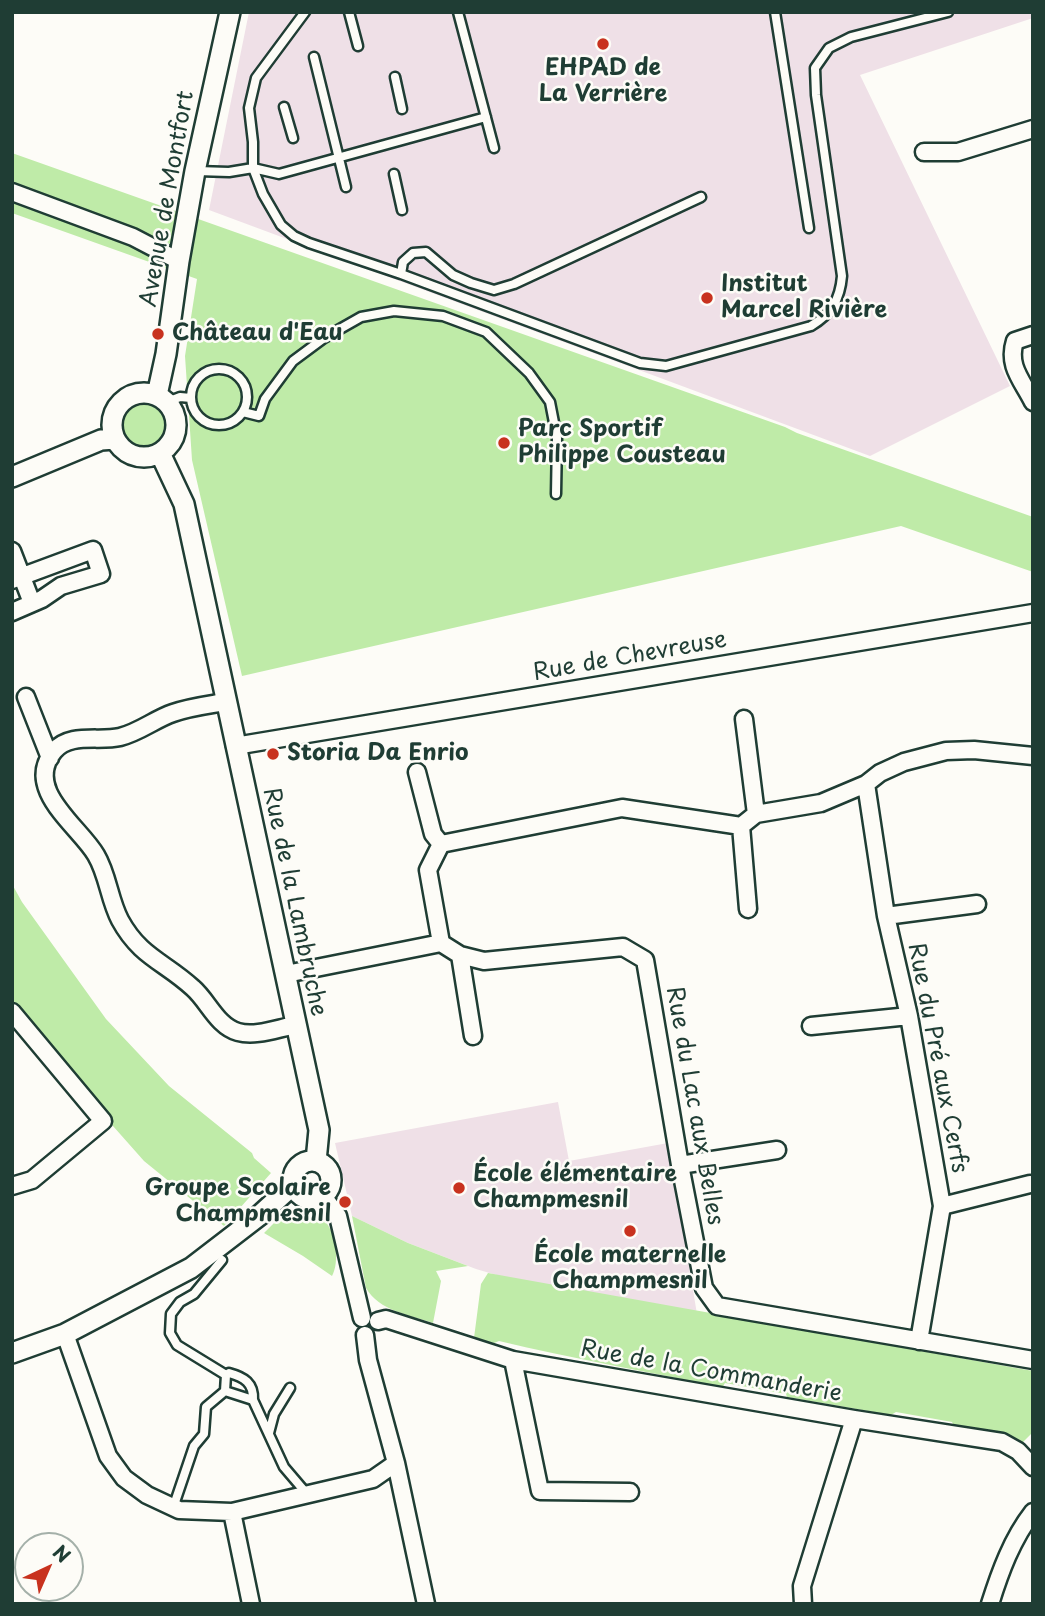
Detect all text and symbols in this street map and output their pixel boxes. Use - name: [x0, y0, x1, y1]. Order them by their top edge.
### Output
- marker: EHPAD de La Verrière: [595, 36, 611, 52]
- place label: EHPAD de La Verrière: [539, 55, 667, 109]
- street label: Avenue de Montfort: [135, 89, 201, 309]
- place label: Institut Marcel Rivière: [721, 271, 887, 325]
- marker: Institut Marcel Rivière: [699, 290, 715, 306]
- place label: Château d'Eau: [172, 320, 343, 348]
- marker: Château d'Eau: [150, 326, 166, 342]
- place label: Parc Sportif Philippe Cousteau: [518, 416, 726, 470]
- marker: Parc Sportif Philippe Cousteau: [496, 435, 512, 451]
- street label: Rue de Chevreuse: [531, 626, 729, 688]
- place label: Storia Da Enrio: [287, 740, 469, 768]
- marker: Storia Da Enrio: [265, 746, 281, 762]
- street label: Rue de la Lambruche: [256, 785, 332, 1019]
- street label: Rue du Pré aux Cerfs: [901, 941, 973, 1175]
- street label: Rue du Lac aux Belles: [659, 985, 729, 1227]
- place label: École élémentaire Champmesnil: [473, 1161, 677, 1215]
- place label: Groupe Scolaire Champmesnil: [145, 1175, 331, 1229]
- marker: École élémentaire Champmesnil: [451, 1180, 467, 1196]
- marker: Groupe Scolaire Champmesnil: [337, 1194, 353, 1210]
- marker: École maternelle Champmesnil: [622, 1223, 638, 1239]
- place label: École maternelle Champmesnil: [534, 1242, 726, 1296]
- street label: Rue de la Commanderie: [578, 1335, 844, 1409]
- north arrow: [14, 1532, 84, 1602]
- text: N: [47, 1538, 77, 1569]

